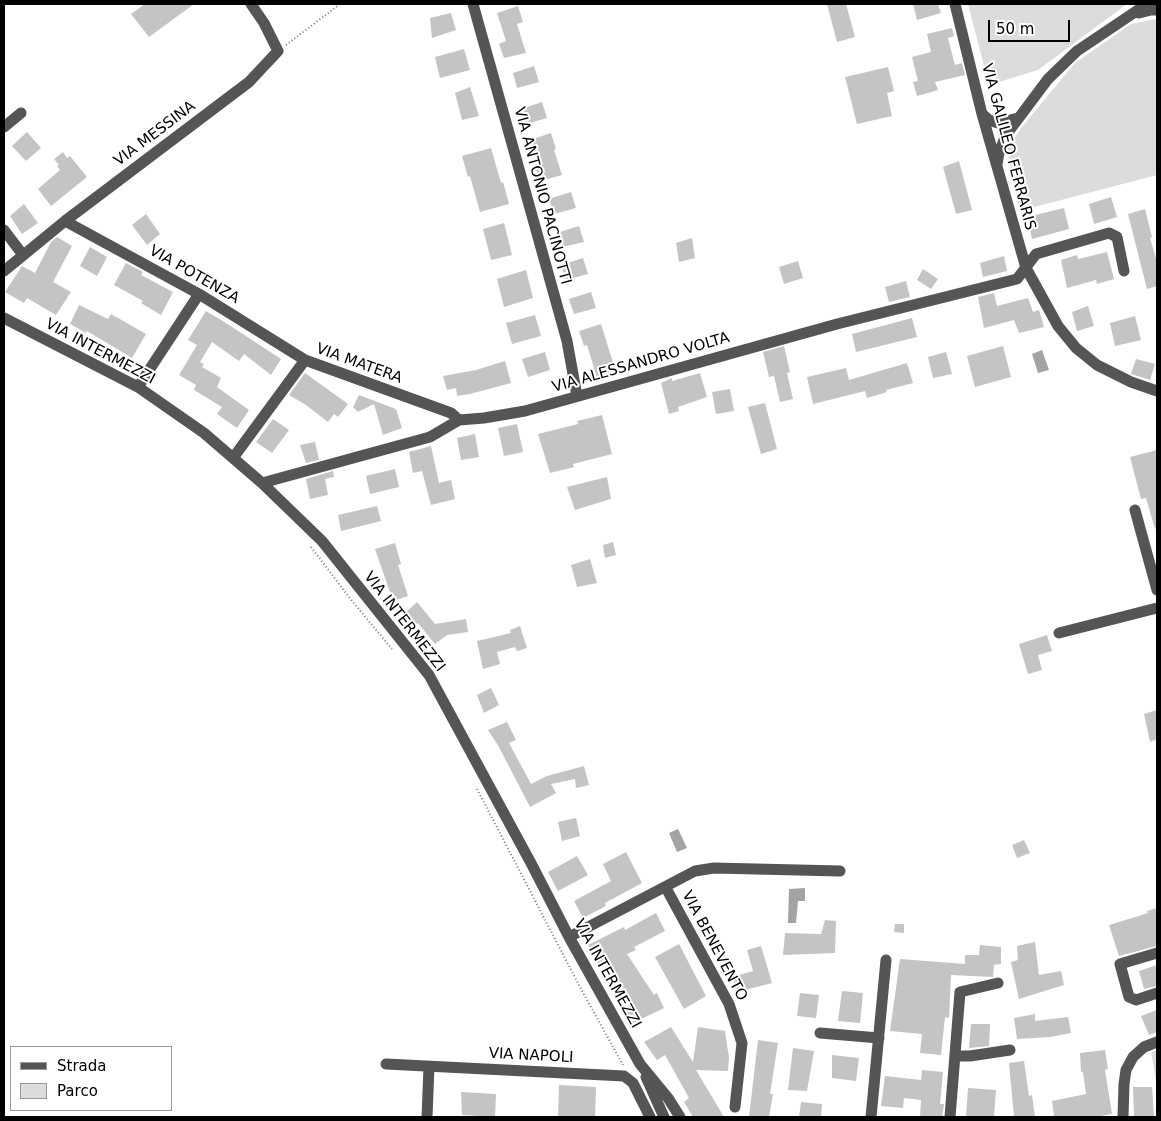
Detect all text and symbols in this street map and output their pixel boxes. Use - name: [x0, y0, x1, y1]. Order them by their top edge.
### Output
- scale bar: [991, 10, 1074, 42]
- text: 50 m: [996, 20, 1034, 38]
- street label: VIA GALILEO FERRARIS: [977, 62, 1039, 232]
- street label: VIA MESSINA: [111, 98, 199, 170]
- street label: VIA ANTONIO PACINOTTI: [510, 105, 574, 287]
- street label: VIA POTENZA: [146, 242, 242, 308]
- street label: VIA INTERMEZZI: [42, 315, 158, 389]
- street label: VIA ALESSANDRO VOLTA: [550, 329, 732, 397]
- street label: VIA MATERA: [313, 340, 405, 388]
- street label: VIA INTERMEZZI: [359, 568, 449, 676]
- street label: VIA BENEVENTO: [677, 888, 751, 1004]
- street label: VIA INTERMEZZI: [570, 916, 644, 1032]
- street label: VIA NAPOLI: [488, 1045, 574, 1067]
- legend: [10, 1046, 172, 1111]
- text: Strada: [57, 1057, 106, 1075]
- text: Parco: [57, 1082, 98, 1100]

